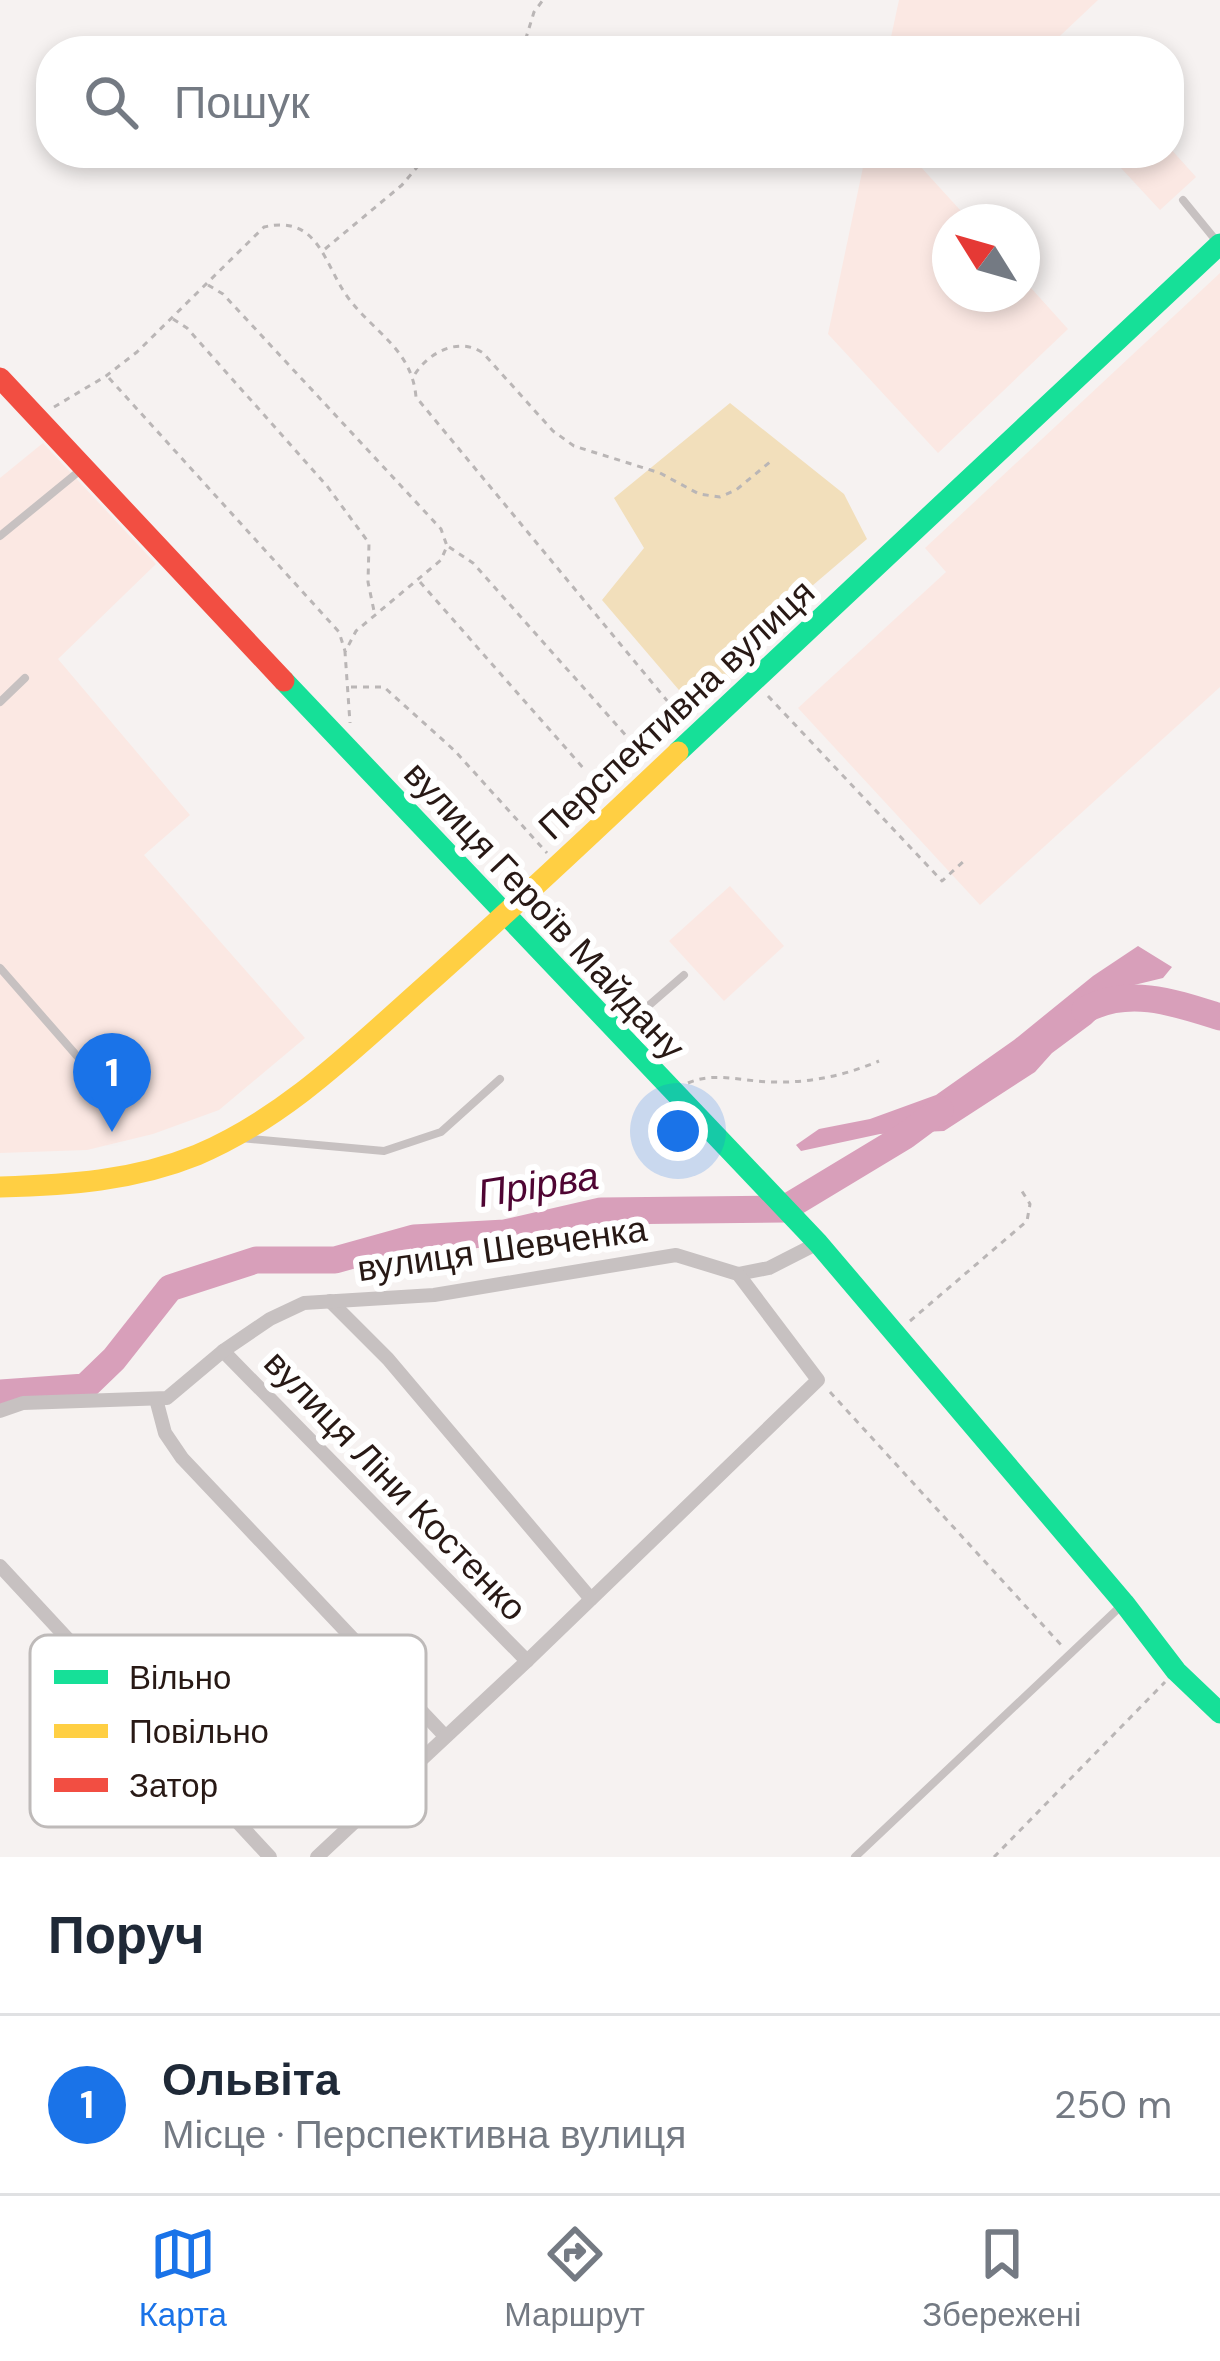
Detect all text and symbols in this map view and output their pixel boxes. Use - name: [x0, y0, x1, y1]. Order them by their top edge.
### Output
- search box: [36, 36, 1184, 168]
- icon: search: [78, 69, 144, 135]
- text: Пошук: [174, 73, 310, 132]
- north arrow: [932, 204, 1040, 312]
- street label: Перспективна вулиця: [528, 569, 825, 850]
- street label: вулиця Героїв Майдану: [394, 751, 695, 1070]
- pin: 1: [73, 1033, 151, 1132]
- your location: [648, 1101, 708, 1161]
- water label: Прірва: [474, 1150, 602, 1219]
- street label: вулиця Шевченка: [354, 1205, 651, 1292]
- street label: вулиця Ліни Костенко: [254, 1340, 537, 1631]
- legend: [30, 1635, 426, 1827]
- text: Вільно: [129, 1656, 231, 1699]
- text: Повільно: [129, 1710, 269, 1753]
- text: Затор: [129, 1764, 218, 1807]
- text: Поруч: [48, 1902, 204, 1969]
- text: Ольвіта: [162, 2050, 340, 2109]
- text: 1: [80, 2079, 94, 2130]
- text: 250 m: [1054, 2079, 1172, 2130]
- text: Місце · Перспективна вулиця: [162, 2109, 686, 2160]
- tab: Карта: [139, 2221, 227, 2336]
- tab: Маршрут: [504, 2221, 645, 2336]
- tab: Збережені: [922, 2221, 1081, 2336]

